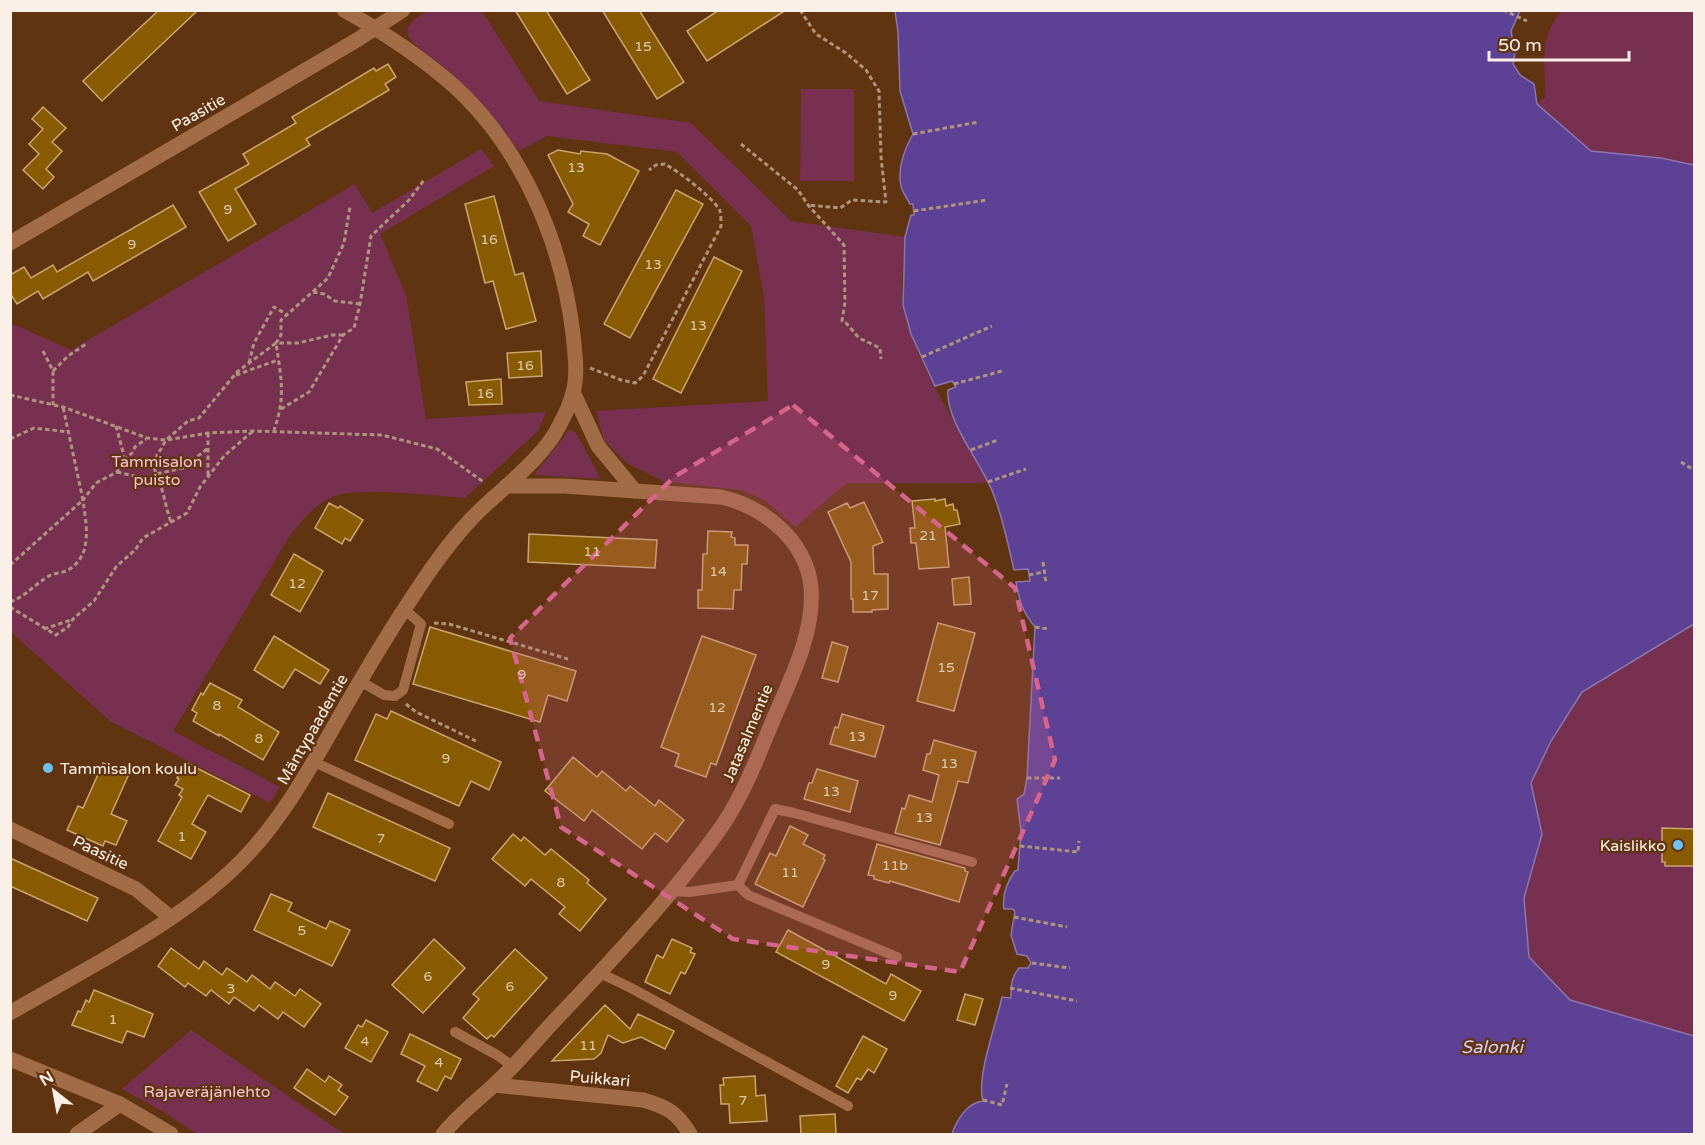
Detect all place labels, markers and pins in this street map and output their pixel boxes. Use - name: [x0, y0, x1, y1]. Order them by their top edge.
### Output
- place label: Tammisalon koulu: [60, 759, 197, 779]
- marker: Tammisalon koulu: [41, 761, 55, 775]
- place label: Kaislikko: [1600, 836, 1666, 856]
- marker: Kaislikko: [1671, 838, 1685, 852]

